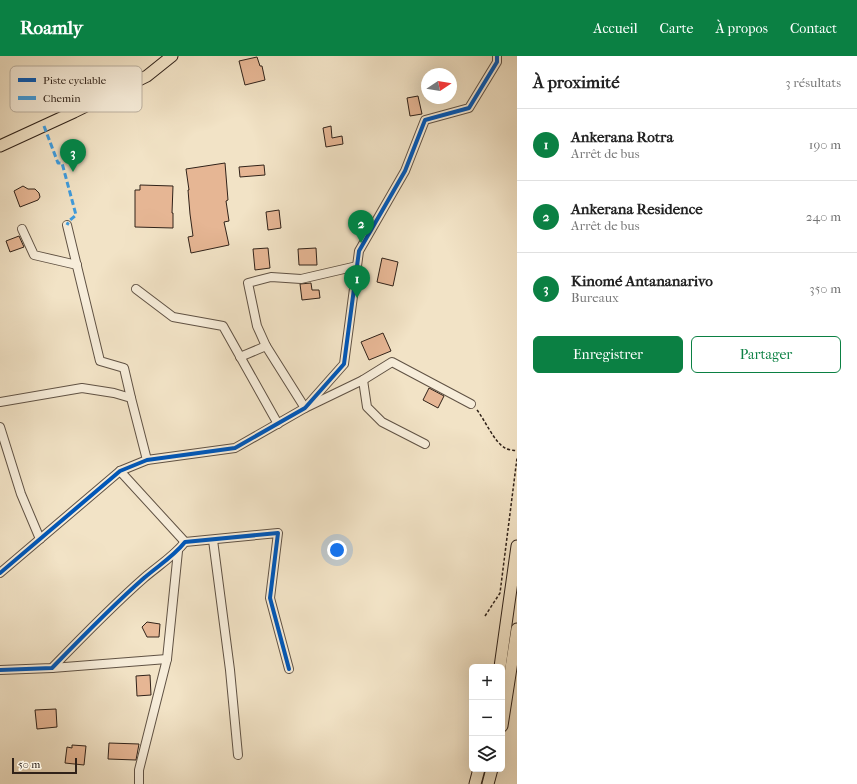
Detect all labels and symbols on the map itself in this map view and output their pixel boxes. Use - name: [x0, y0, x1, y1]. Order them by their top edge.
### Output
- legend: [10, 66, 142, 112]
- north arrow: [421, 68, 457, 104]
- text: Piste cyclable: [43, 74, 107, 87]
- text: Chemin: [43, 92, 81, 105]
- pin: 3: [60, 139, 86, 172]
- pin: 2: [348, 210, 374, 243]
- pin: 1: [344, 265, 370, 298]
- your location: [327, 540, 347, 560]
- scale bar: [12, 756, 77, 775]

